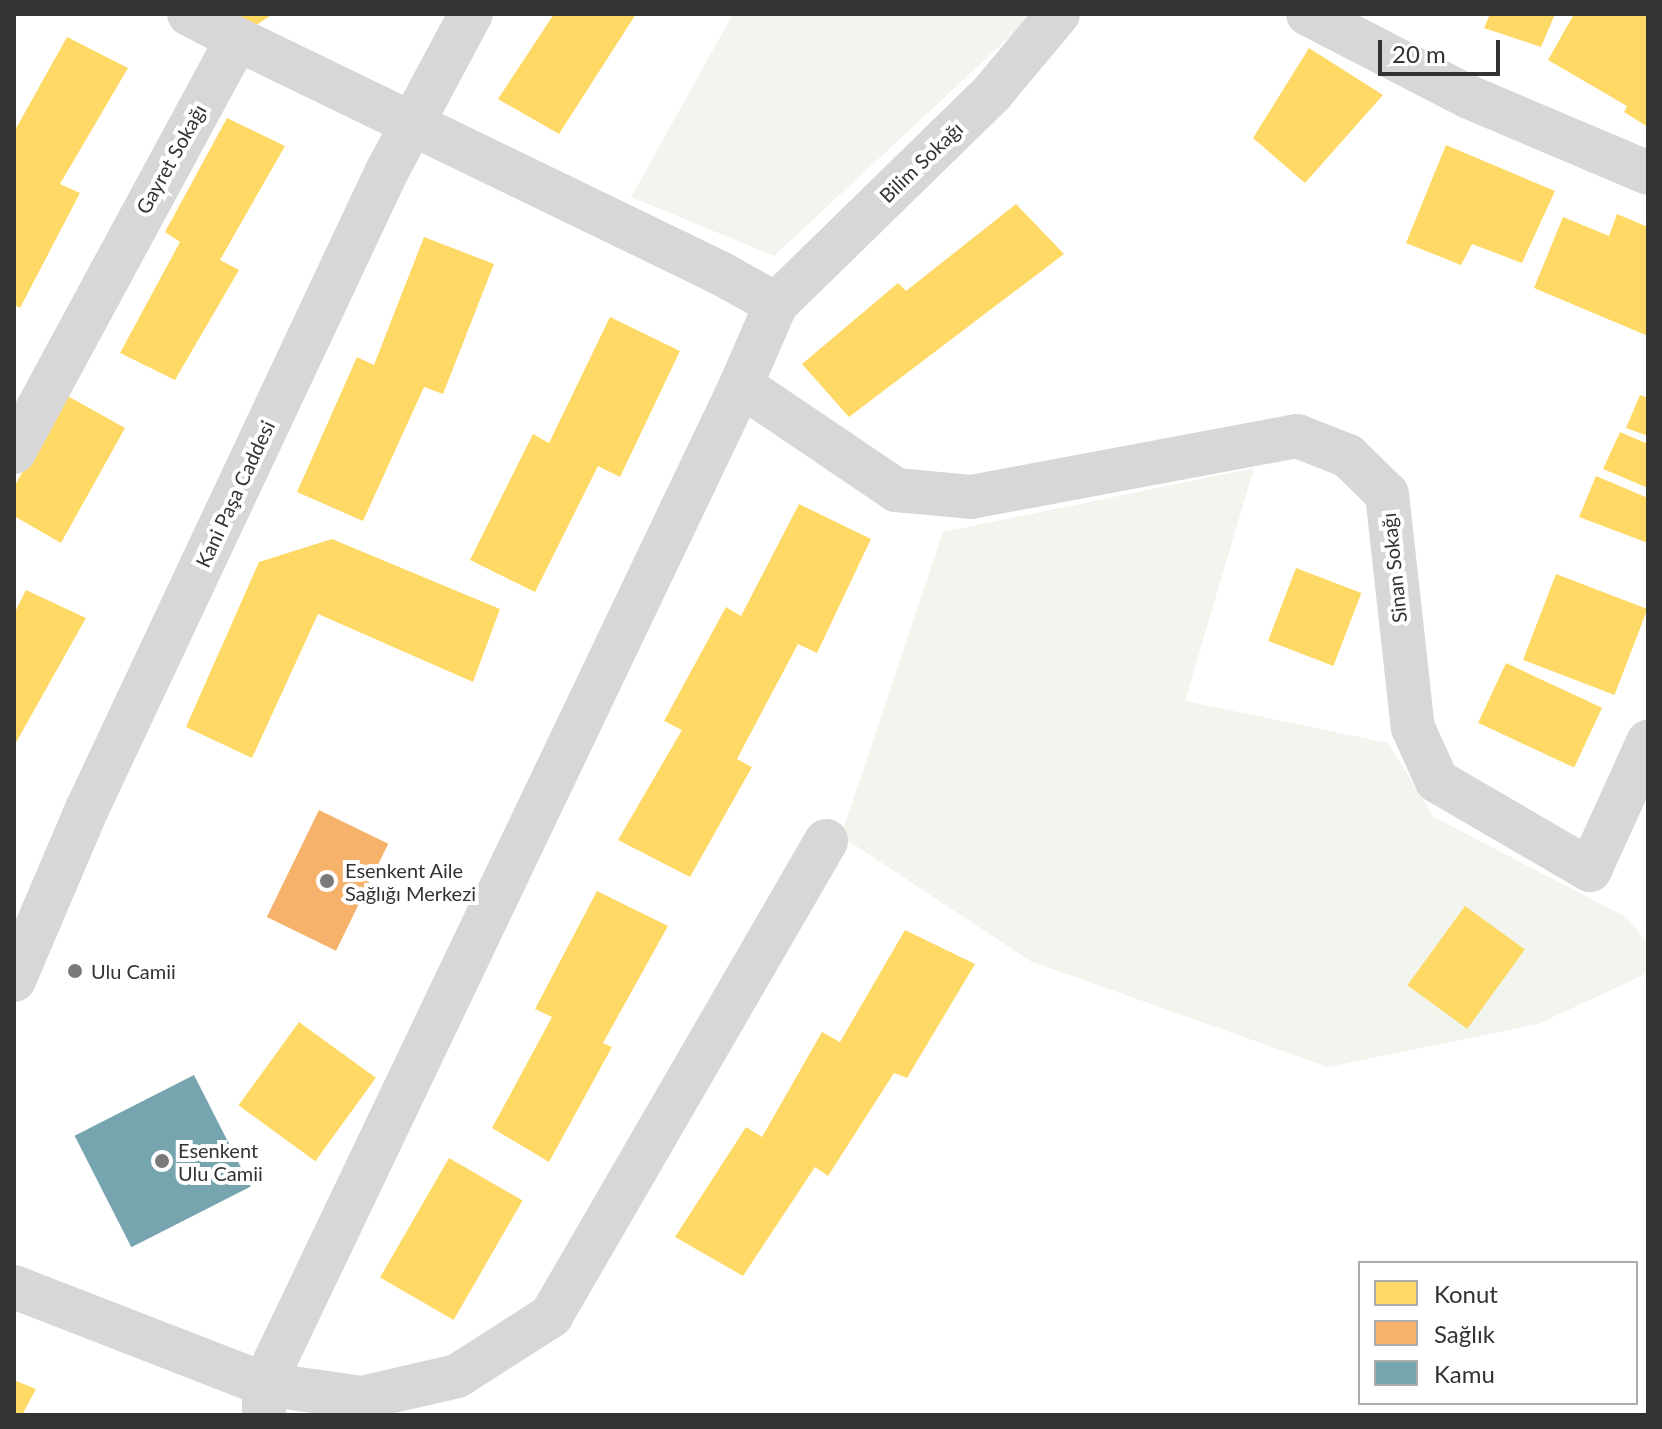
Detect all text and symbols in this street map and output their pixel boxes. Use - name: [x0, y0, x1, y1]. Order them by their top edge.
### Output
- scale bar: [1382, 24, 1504, 74]
- text: 20 m: [1392, 39, 1446, 68]
- street label: Gayret Sokağı: [131, 100, 211, 218]
- street label: Bilim Sokağı: [875, 117, 967, 207]
- street label: Kani Paşa Caddesi: [190, 417, 280, 571]
- street label: Sinan Sokağı: [1376, 512, 1412, 624]
- place label: Esenkent Aile Sağlığı Merkezi: [345, 858, 476, 905]
- marker: Esenkent Aile Sağlığı Merkezi: [316, 870, 338, 892]
- place label: Ulu Camii: [91, 959, 176, 983]
- marker: Ulu Camii: [66, 962, 84, 980]
- place label: Esenkent Ulu Camii: [178, 1138, 263, 1185]
- marker: Esenkent Ulu Camii: [153, 1152, 171, 1170]
- legend: [1358, 1261, 1638, 1405]
- text: Konut: [1434, 1279, 1498, 1308]
- text: Sağlık: [1434, 1319, 1495, 1348]
- text: Kamu: [1434, 1359, 1495, 1388]

